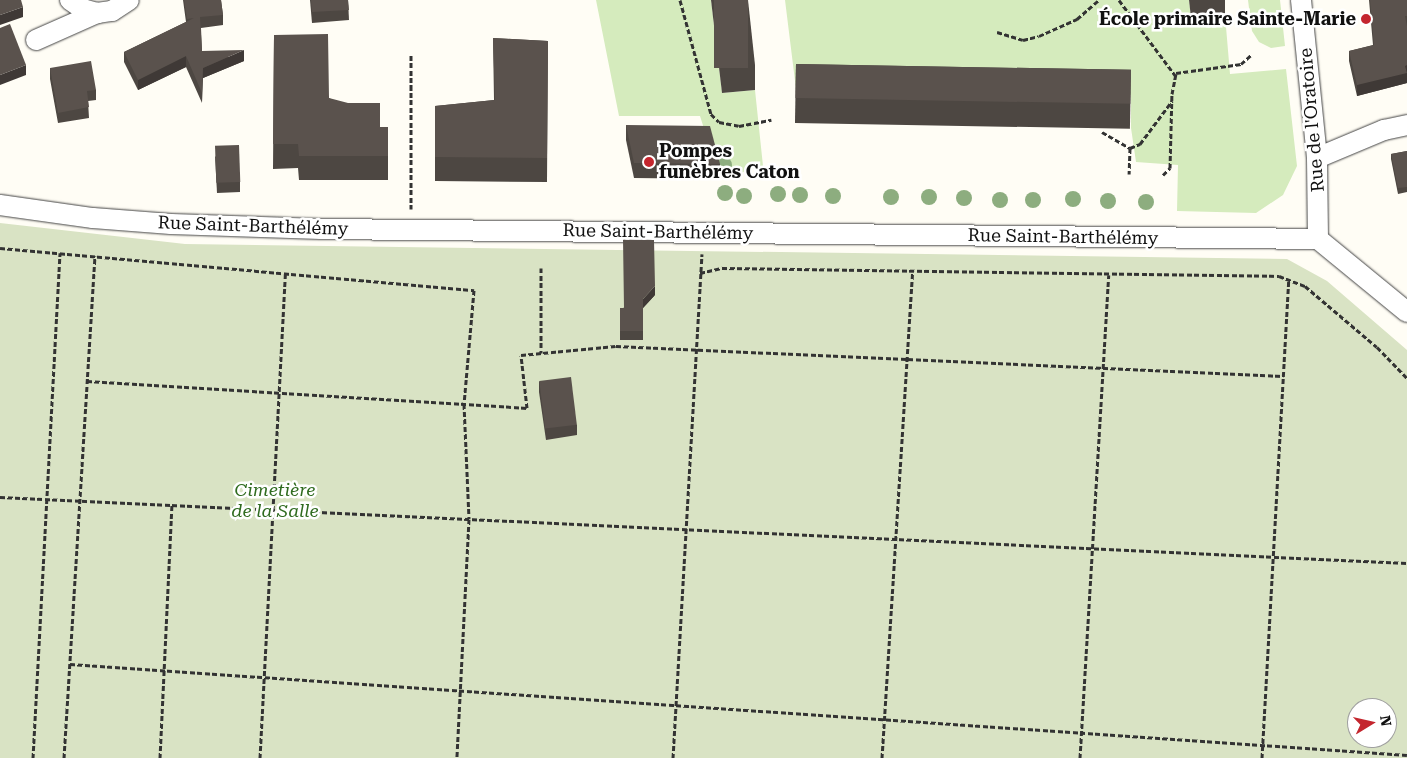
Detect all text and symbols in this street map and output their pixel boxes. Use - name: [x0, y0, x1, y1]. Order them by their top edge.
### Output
- place label: École primaire Sainte-Marie: [1099, 8, 1356, 30]
- marker: École primaire Sainte-Marie: [1360, 13, 1372, 25]
- street label: Rue de l'Oratoire: [1295, 47, 1329, 193]
- place label: Pompes funèbres Caton: [659, 141, 800, 183]
- marker: Pompes funèbres Caton: [643, 156, 655, 168]
- street label: Rue Saint-Barthélémy: [157, 212, 349, 240]
- street label: Rue Saint-Barthélémy: [563, 220, 753, 244]
- street label: Rue Saint-Barthélémy: [968, 225, 1158, 249]
- park label: Cimetière de la Salle: [231, 480, 319, 522]
- north arrow: [1347, 698, 1397, 748]
- text: N: [1377, 714, 1395, 727]

